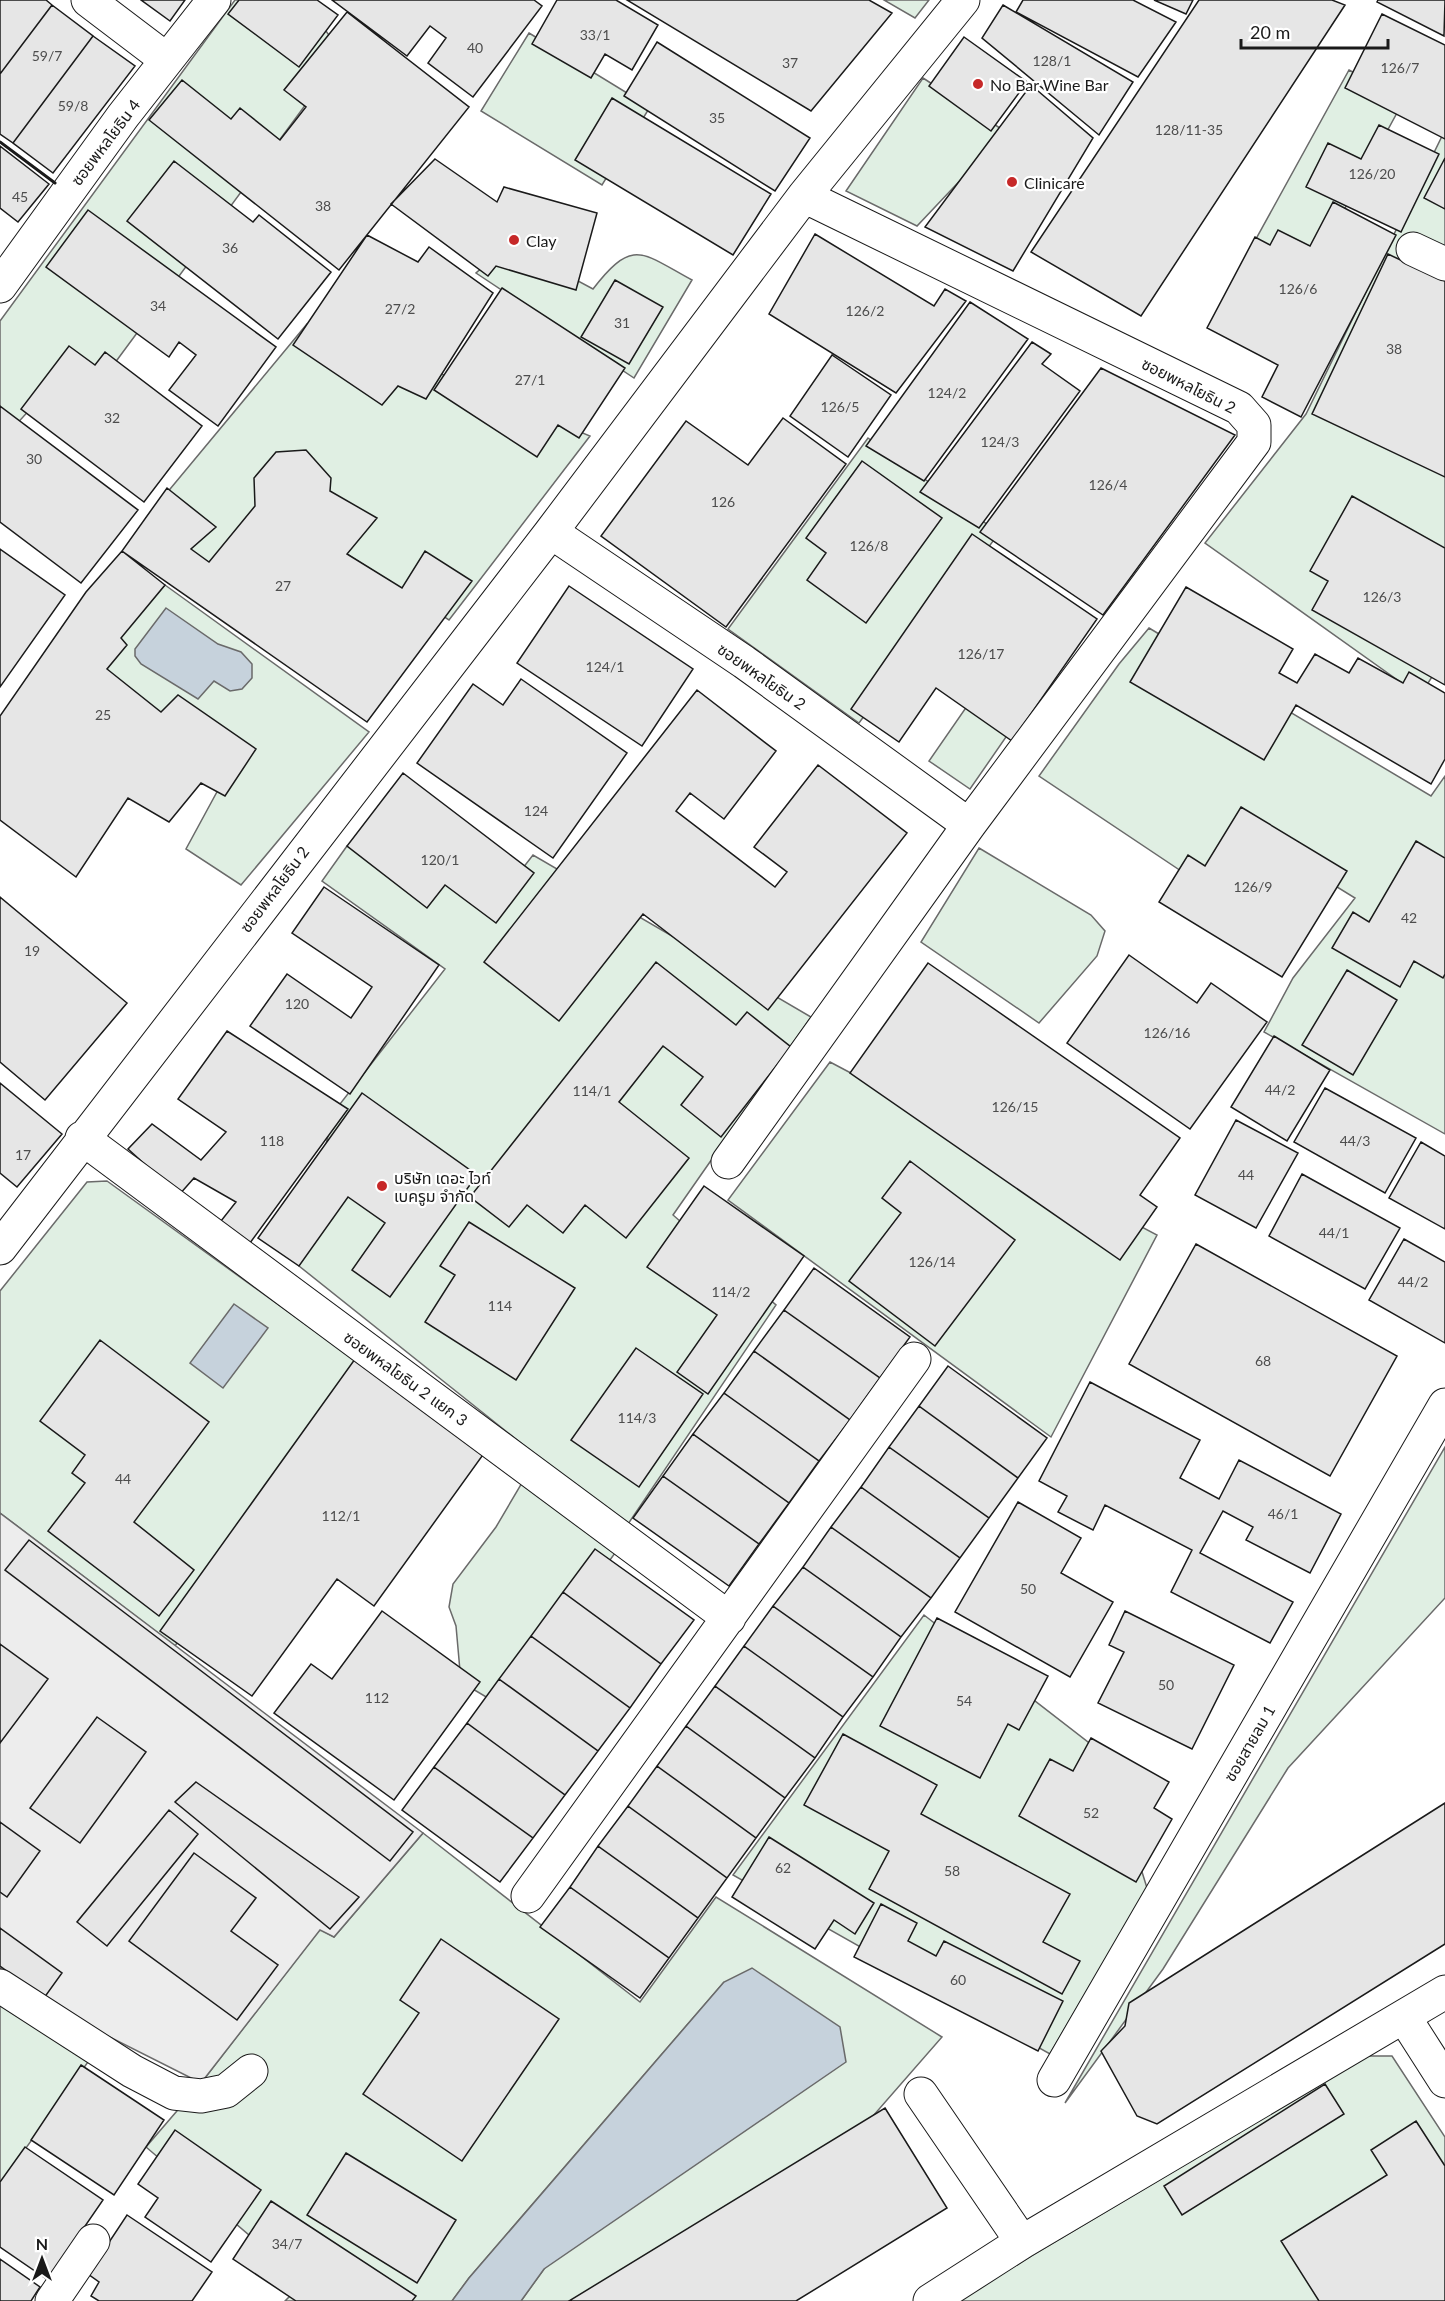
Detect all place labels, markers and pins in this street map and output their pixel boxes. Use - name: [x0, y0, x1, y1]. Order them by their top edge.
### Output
- place label: No Bar Wine Bar: [990, 75, 1109, 94]
- marker: No Bar Wine Bar: [971, 77, 985, 91]
- place label: Clinicare: [1024, 173, 1085, 192]
- marker: Clinicare: [1005, 175, 1019, 189]
- place label: Clay: [526, 231, 557, 250]
- marker: Clay: [507, 233, 521, 247]
- place label: บริษัท เดอะ ไวท์ เบครูม จำกัด: [394, 1168, 491, 1206]
- marker: บริษัท เดอะ ไวท์ เบครูม จำกัด: [375, 1179, 389, 1193]

